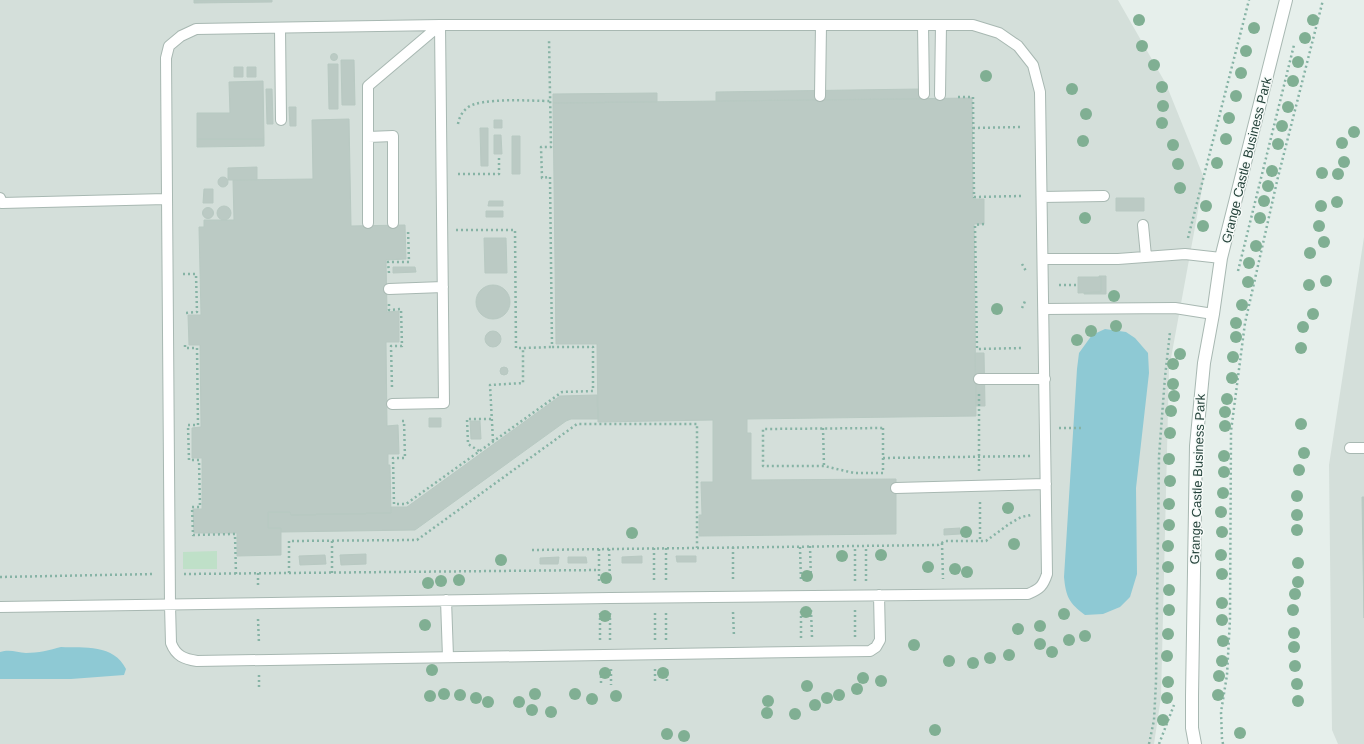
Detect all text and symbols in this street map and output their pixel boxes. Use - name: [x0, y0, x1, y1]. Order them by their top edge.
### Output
- street label: Grange Castle Business Park: [1219, 75, 1275, 245]
- street label: Grange Castle Business Park: [1187, 393, 1208, 564]

